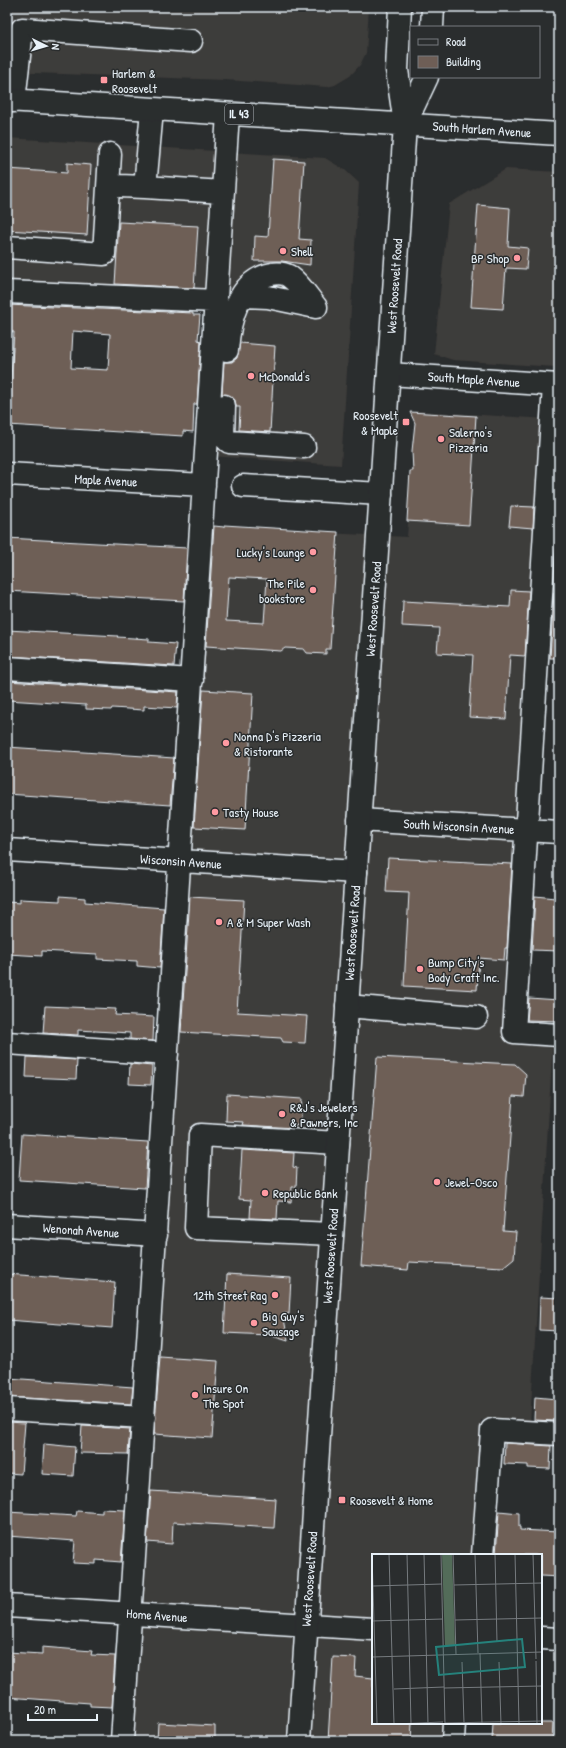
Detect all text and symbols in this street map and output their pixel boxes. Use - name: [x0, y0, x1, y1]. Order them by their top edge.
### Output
- north arrow: [26, 26, 66, 66]
- legend: [410, 26, 540, 78]
- text: Road: [446, 33, 466, 50]
- text: N: [49, 43, 63, 51]
- text: Building: [446, 53, 481, 70]
- place label: Harlem & Roosevelt: [112, 64, 157, 97]
- marker: Harlem & Roosevelt: [99, 75, 109, 85]
- road number: IL 43: [225, 104, 253, 124]
- street label: South Harlem Avenue: [432, 117, 532, 141]
- street label: West Roosevelt Road: [382, 238, 406, 334]
- place label: Shell: [291, 242, 314, 260]
- marker: Shell: [278, 246, 288, 256]
- place label: BP Shop: [471, 249, 509, 267]
- marker: BP Shop: [512, 253, 522, 263]
- place label: McDonald's: [259, 367, 310, 385]
- street label: South Maple Avenue: [427, 367, 521, 391]
- marker: McDonald's: [246, 371, 256, 381]
- place label: Roosevelt & Maple: [353, 406, 399, 439]
- marker: Roosevelt & Maple: [401, 417, 411, 427]
- place label: Salerno's Pizzeria: [449, 423, 492, 456]
- marker: Salerno's Pizzeria: [436, 434, 446, 444]
- street label: Maple Avenue: [74, 469, 138, 491]
- place label: Lucky's Lounge: [237, 543, 305, 561]
- marker: Lucky's Lounge: [308, 547, 318, 557]
- street label: West Roosevelt Road: [361, 561, 385, 657]
- place label: The Pile bookstore: [259, 574, 305, 607]
- marker: The Pile bookstore: [308, 585, 318, 595]
- place label: Nonna D's Pizzeria & Ristorante: [234, 727, 321, 760]
- marker: Nonna D's Pizzeria & Ristorante: [221, 738, 231, 748]
- place label: Tasty House: [223, 803, 279, 821]
- marker: Tasty House: [210, 807, 220, 817]
- street label: South Wisconsin Avenue: [403, 814, 515, 838]
- street label: Wisconsin Avenue: [140, 849, 222, 873]
- street label: West Roosevelt Road: [340, 885, 364, 981]
- place label: A & M Super Wash: [227, 913, 311, 931]
- marker: A & M Super Wash: [214, 917, 224, 927]
- place label: Bump City's Body Craft Inc.: [428, 953, 500, 986]
- marker: Bump City's Body Craft Inc.: [415, 964, 425, 974]
- place label: R&J's Jewelers & Pawners, Inc: [290, 1098, 358, 1131]
- marker: R&J's Jewelers & Pawners, Inc: [277, 1109, 287, 1119]
- place label: Jewel-Osco: [445, 1173, 497, 1191]
- marker: Jewel-Osco: [432, 1177, 442, 1187]
- place label: Republic Bank: [273, 1184, 338, 1202]
- marker: Republic Bank: [260, 1188, 270, 1198]
- street label: West Roosevelt Road: [318, 1208, 342, 1304]
- street label: Wenonah Avenue: [42, 1218, 120, 1242]
- place label: 12th Street Rag: [193, 1286, 267, 1304]
- marker: 12th Street Rag: [270, 1290, 280, 1300]
- place label: Big Guy's Sausage: [262, 1307, 304, 1340]
- marker: Big Guy's Sausage: [249, 1318, 259, 1328]
- place label: Insure On The Spot: [203, 1379, 249, 1412]
- marker: Insure On The Spot: [190, 1390, 200, 1400]
- place label: Roosevelt & Home: [350, 1491, 433, 1509]
- marker: Roosevelt & Home: [337, 1495, 347, 1505]
- street label: West Roosevelt Road: [297, 1531, 321, 1627]
- inset map: [372, 1554, 542, 1724]
- street label: Home Avenue: [126, 1604, 188, 1626]
- scale bar: [28, 1696, 97, 1722]
- text: 20 m: [34, 1701, 56, 1718]

